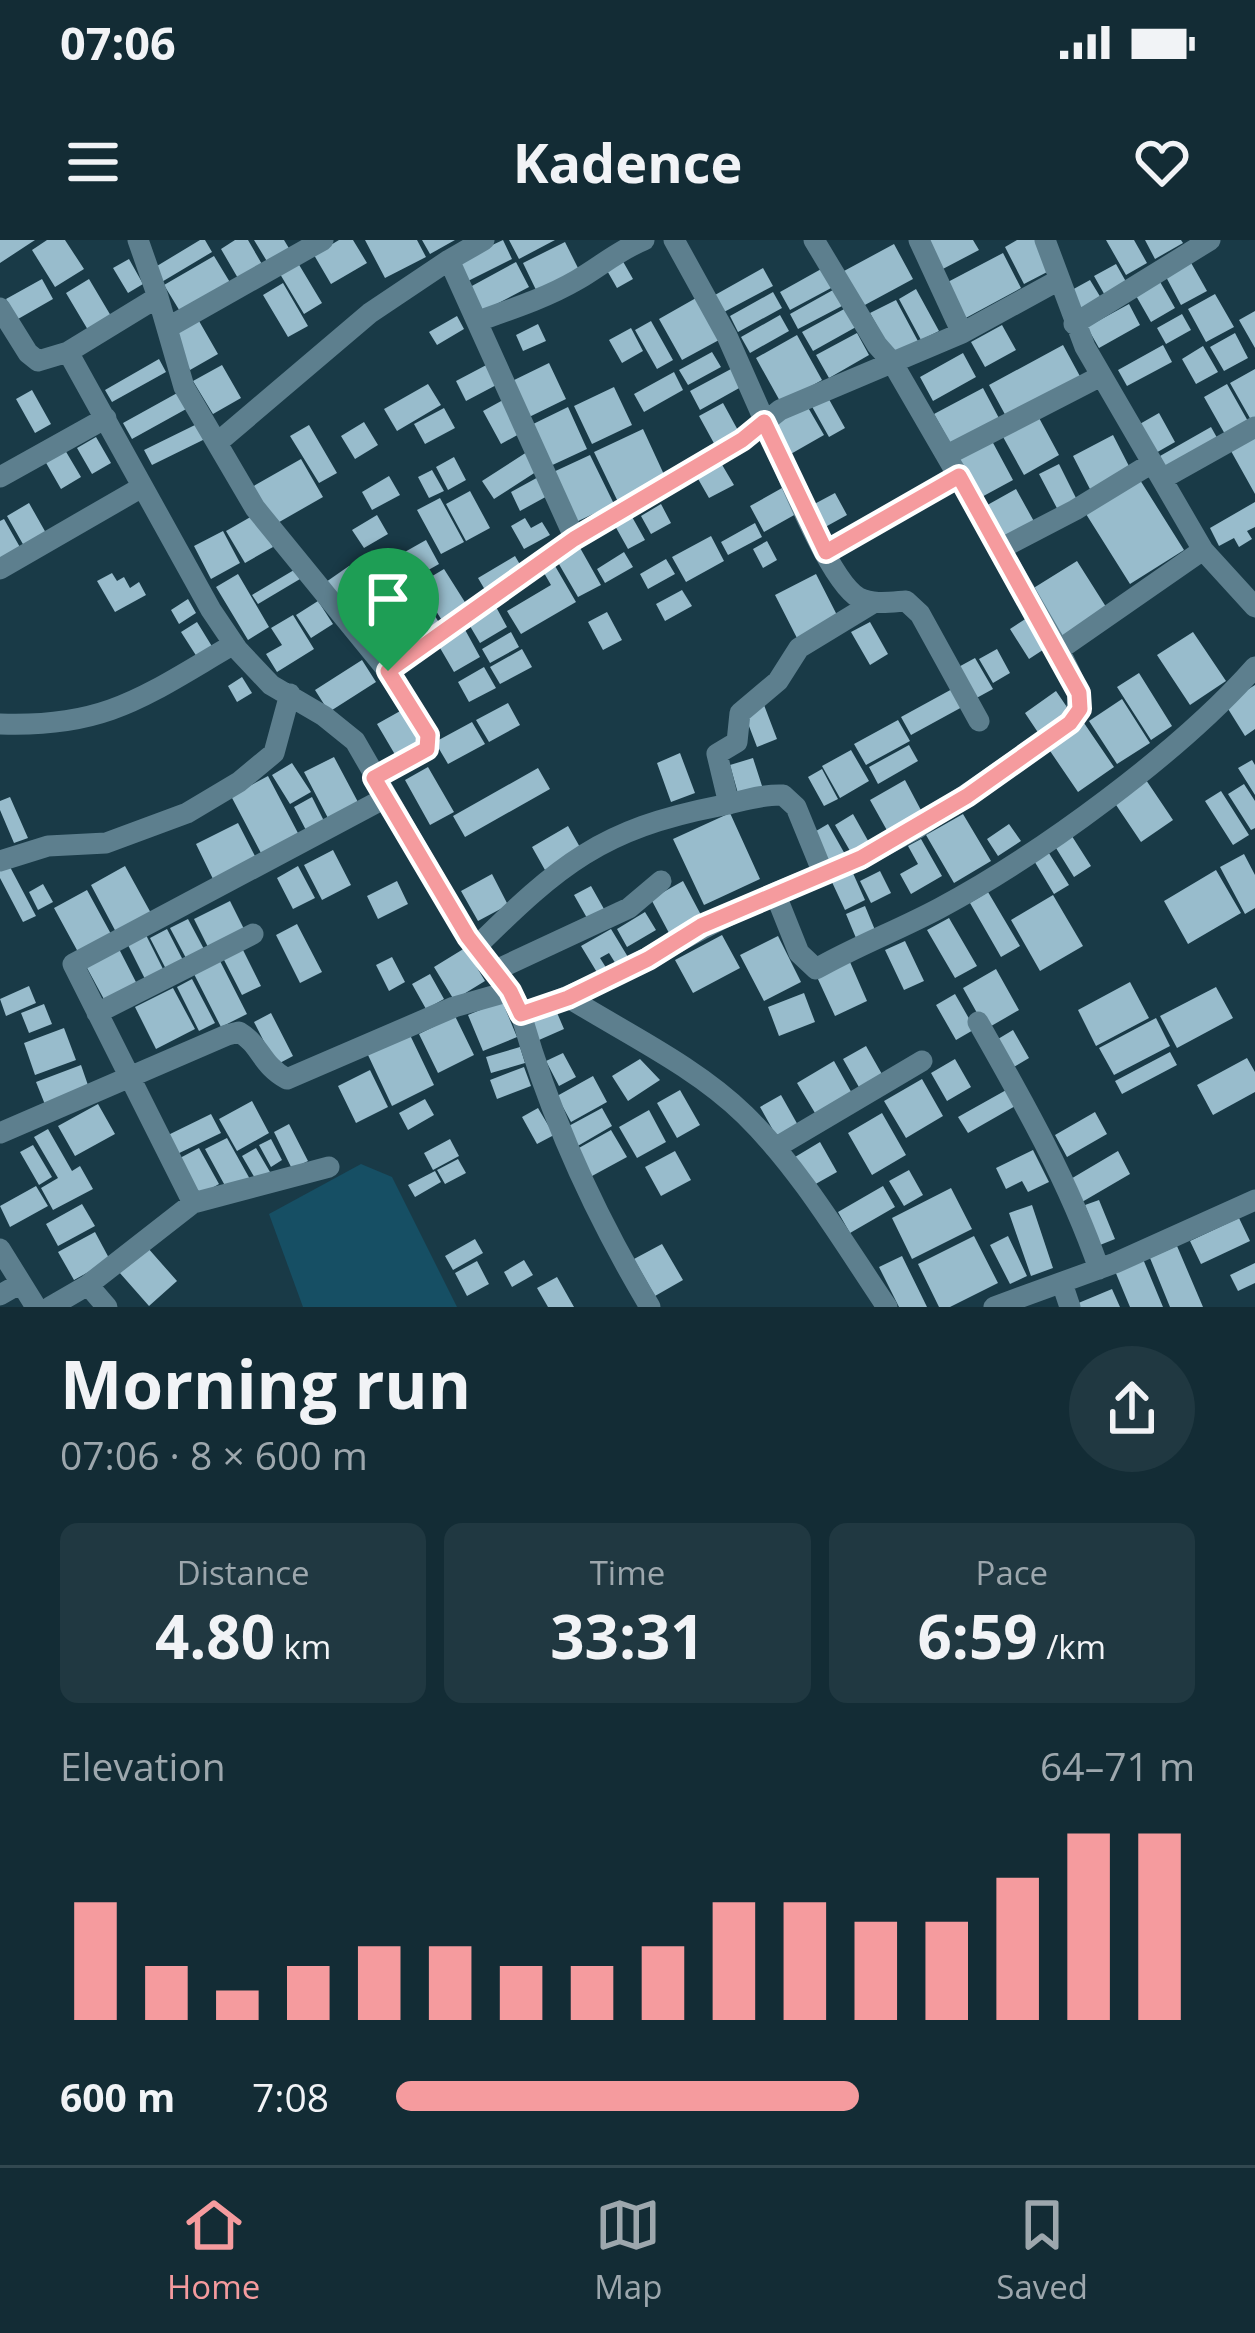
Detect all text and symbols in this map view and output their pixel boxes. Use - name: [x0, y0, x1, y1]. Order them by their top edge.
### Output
- text: 07:06: [60, 12, 176, 73]
- text: Kadence: [513, 125, 742, 199]
- icon: menu: [60, 129, 126, 195]
- icon: heart: [1129, 129, 1195, 195]
- pin: [337, 548, 439, 671]
- icon: arrive: [355, 566, 421, 632]
- text: Morning run: [60, 1338, 471, 1428]
- button: share: [1069, 1346, 1195, 1472]
- text: 07:06 · 8 × 600 m: [60, 1428, 368, 1481]
- text: Distance: [177, 1550, 310, 1595]
- text: Time: [590, 1550, 665, 1595]
- text: Pace: [976, 1550, 1048, 1595]
- text: 4.80: [155, 1595, 275, 1677]
- text: 33:31: [550, 1595, 705, 1677]
- text: 6:59: [918, 1595, 1038, 1677]
- text: km: [275, 1624, 331, 1669]
- text: /km: [1038, 1624, 1106, 1669]
- text: Elevation: [60, 1739, 226, 1792]
- text: 64–71 m: [1040, 1739, 1195, 1792]
- text: 600 m: [60, 2070, 175, 2123]
- text: 7:08: [252, 2070, 329, 2123]
- tab: Home: [167, 2192, 260, 2309]
- tab: Map: [594, 2192, 662, 2309]
- tab: Saved: [996, 2192, 1088, 2309]

